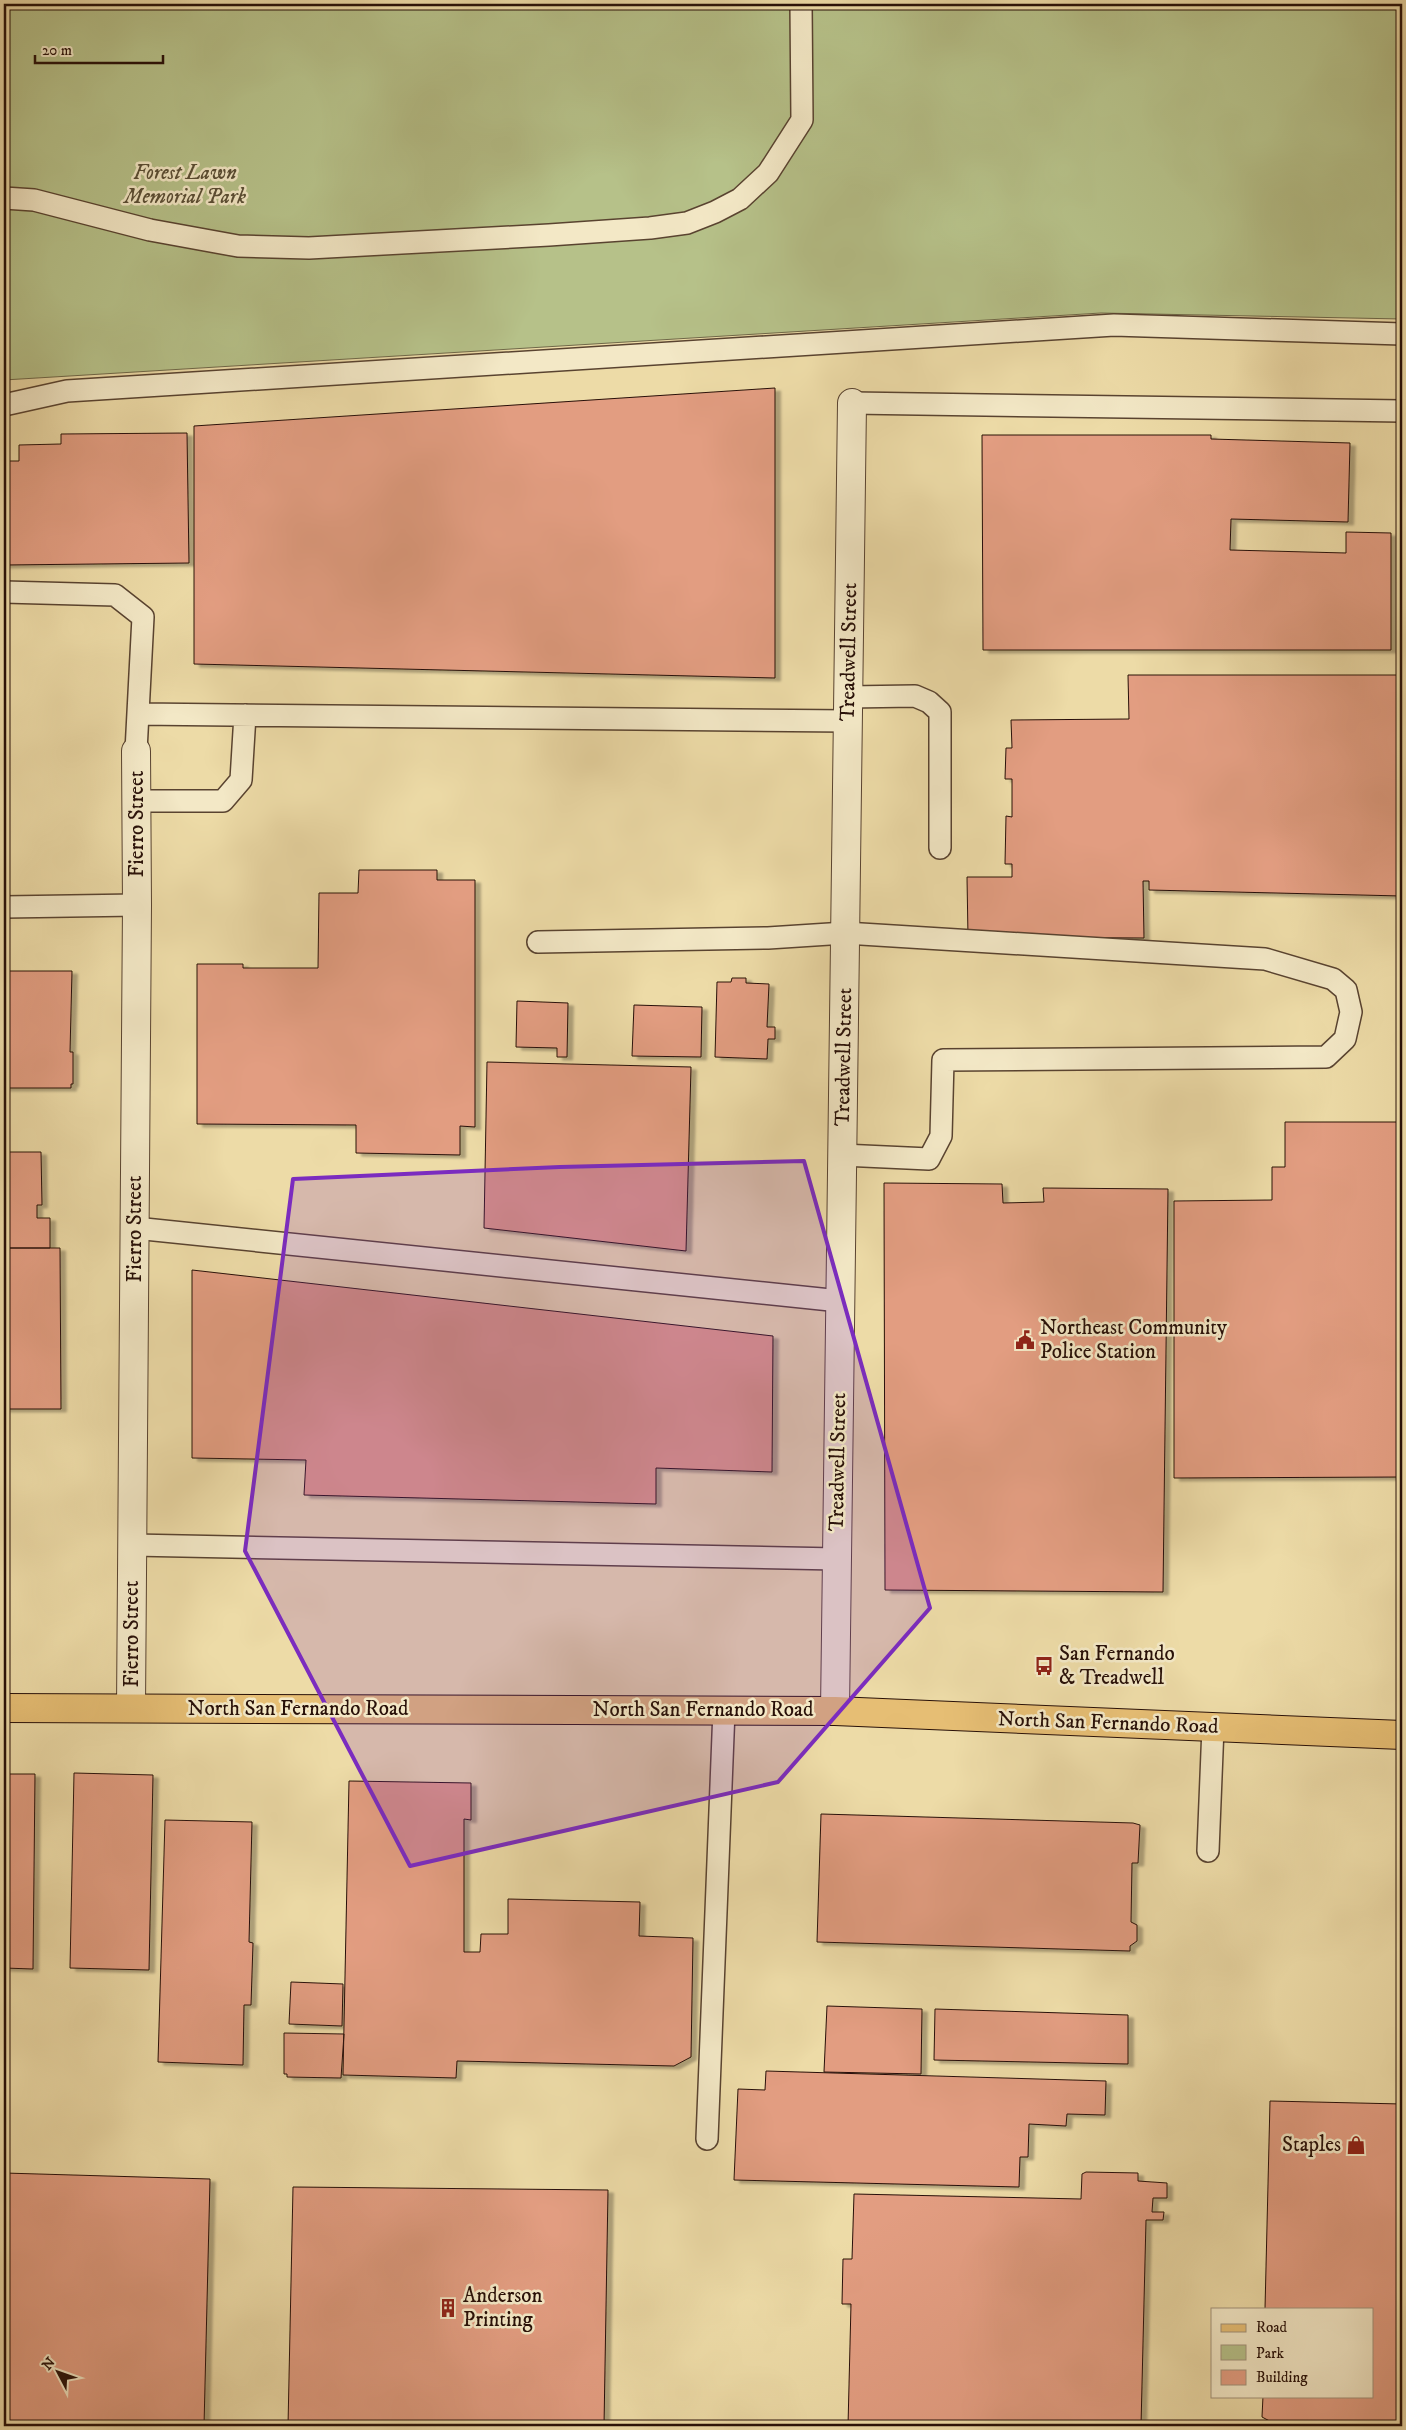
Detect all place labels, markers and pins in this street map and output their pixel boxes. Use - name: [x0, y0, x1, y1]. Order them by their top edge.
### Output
- place label: Northeast Community Police Station: [1040, 1315, 1228, 1365]
- public building icon: Northeast Community Police Station: [1014, 1329, 1036, 1351]
- place label: San Fernando & Treadwell: [1059, 1641, 1175, 1691]
- bus stop icon: San Fernando & Treadwell: [1033, 1655, 1055, 1677]
- place label: Staples: [1282, 2132, 1341, 2158]
- shop icon: Staples: [1345, 2134, 1367, 2156]
- place label: Anderson Printing: [463, 2283, 542, 2333]
- building icon: Anderson Printing: [437, 2297, 459, 2319]

